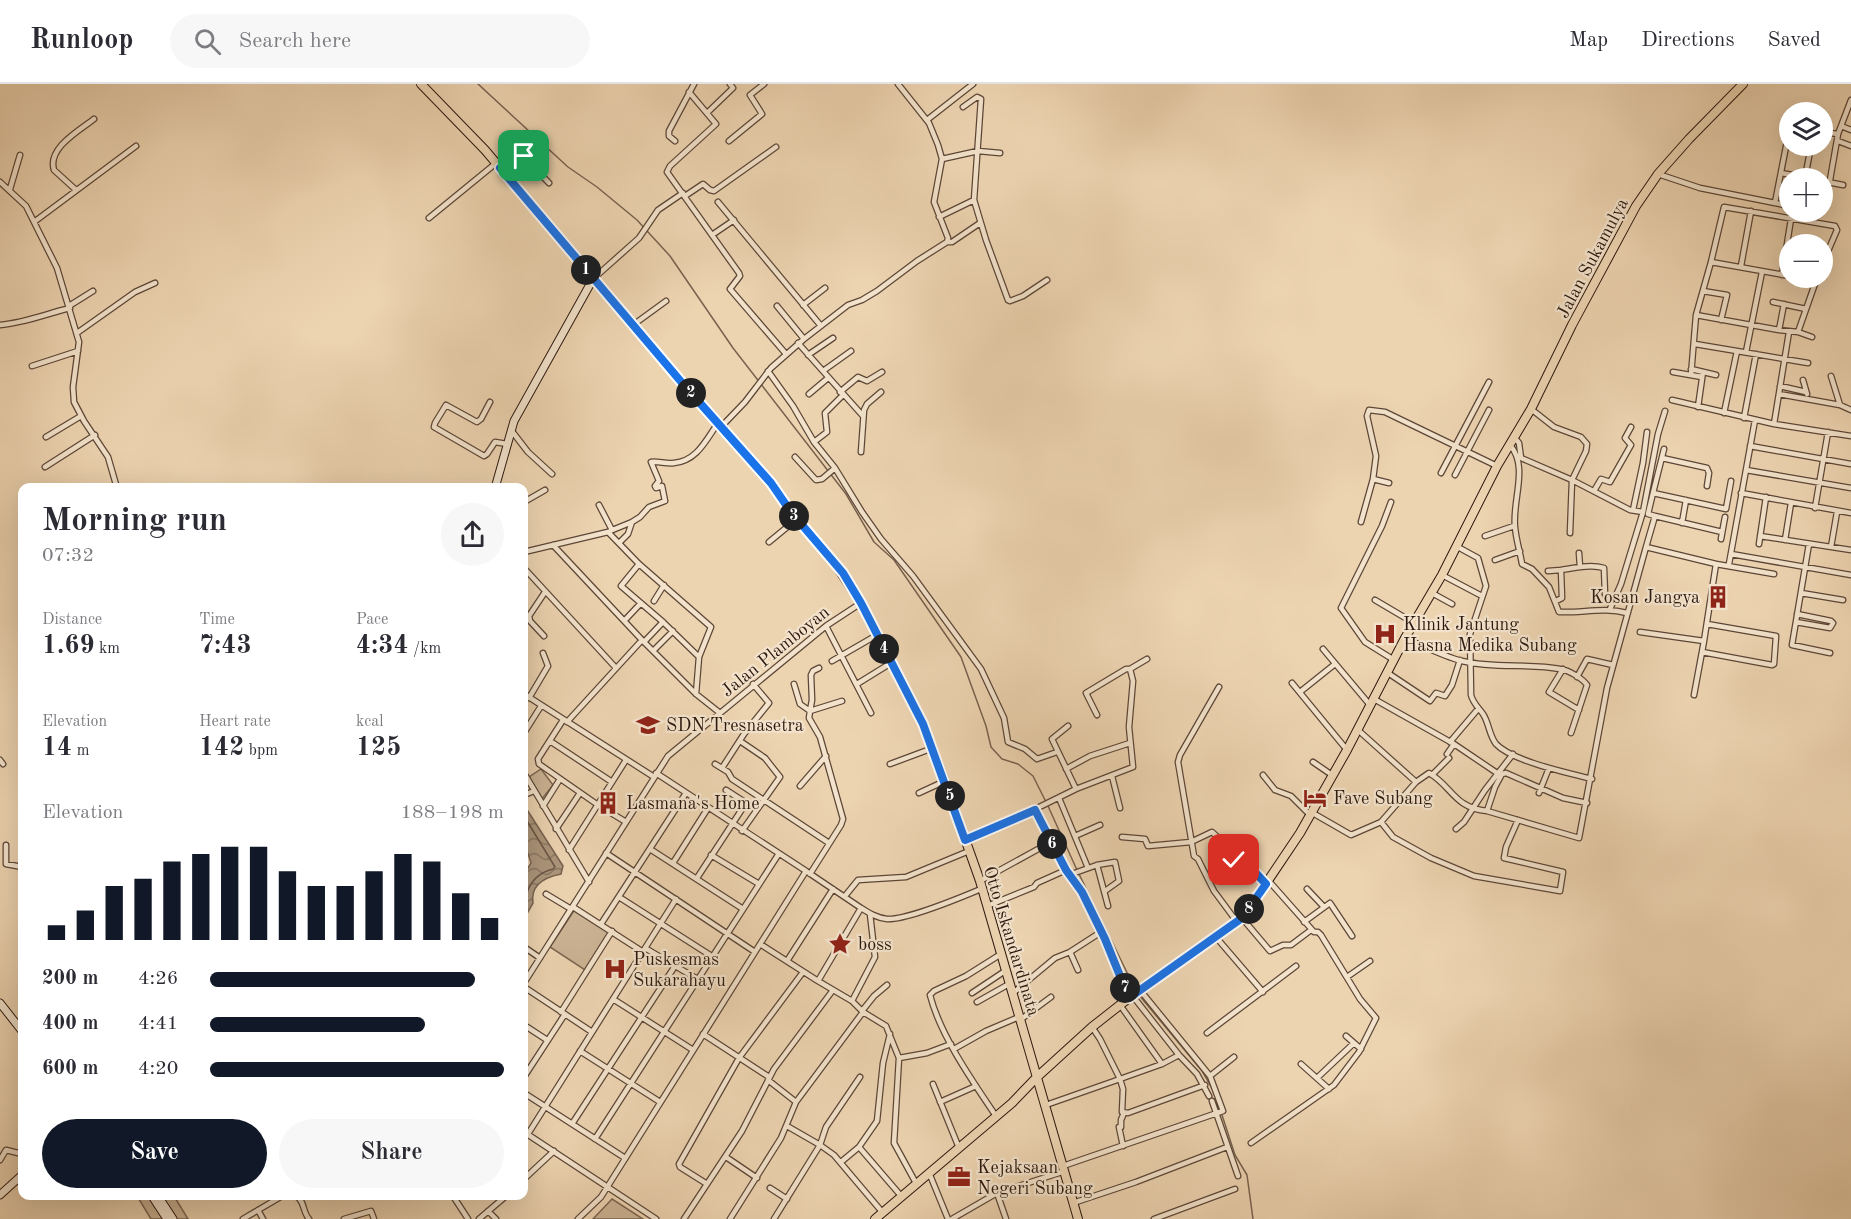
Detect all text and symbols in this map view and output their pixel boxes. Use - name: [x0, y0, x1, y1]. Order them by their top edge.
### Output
- search box: [170, 14, 590, 68]
- icon: search: [191, 25, 224, 58]
- text: Runloop: [30, 27, 134, 55]
- text: Search here: [239, 30, 351, 52]
- text: Map: [1569, 30, 1608, 51]
- text: Directions: [1641, 30, 1735, 51]
- text: Saved: [1768, 30, 1821, 51]
- map controls: [1779, 102, 1833, 288]
- button: layers: [1779, 102, 1833, 156]
- pin: [498, 130, 549, 181]
- icon: arrive: [507, 139, 540, 172]
- button: +: [1779, 168, 1833, 222]
- street label: Jalan Sukamulya: [1554, 196, 1632, 321]
- button: −: [1779, 234, 1833, 288]
- pin: 1: [571, 255, 601, 285]
- text: 1: [581, 262, 591, 278]
- pin: 2: [676, 378, 706, 408]
- text: 2: [686, 385, 696, 401]
- pin: 3: [779, 501, 809, 531]
- button: share: [441, 503, 504, 566]
- text: Morning run: [42, 505, 227, 538]
- text: 3: [789, 508, 799, 524]
- text: 07:32: [42, 546, 94, 566]
- building icon: Kosan Jangya: [1705, 584, 1731, 610]
- place label: Kosan Jangya: [1590, 589, 1700, 607]
- street label: Jalan Plamboyan: [718, 603, 833, 701]
- text: Distance: [42, 612, 102, 628]
- text: Time: [199, 612, 235, 628]
- text: Pace: [356, 612, 388, 628]
- place label: Klinik Jantung Hasna Medika Subang: [1403, 616, 1577, 655]
- hospital icon: Klinik Jantung Hasna Medika Subang: [1372, 621, 1398, 647]
- text: 1.69: [42, 633, 95, 659]
- text: 7:43: [199, 633, 252, 659]
- text: 4:34: [356, 633, 409, 659]
- pin: 4: [869, 634, 899, 664]
- text: km: [95, 641, 120, 657]
- text: /km: [409, 641, 441, 657]
- text: 4: [879, 641, 889, 657]
- school or university icon: SDN Tresnasetra: [635, 712, 661, 738]
- text: Elevation: [42, 714, 107, 730]
- text: Heart rate: [199, 714, 271, 730]
- text: kcal: [356, 714, 384, 730]
- place label: SDN Tresnasetra: [666, 717, 804, 735]
- text: 14: [42, 735, 72, 761]
- text: 142: [199, 735, 244, 761]
- text: 125: [356, 735, 401, 761]
- text: m: [72, 743, 89, 759]
- text: bpm: [244, 743, 278, 759]
- pin: 5: [935, 781, 965, 811]
- hotel icon: Fave Subang: [1302, 785, 1328, 811]
- text: 5: [945, 788, 955, 804]
- building icon: Lasmana's Home: [595, 790, 621, 816]
- place label: Fave Subang: [1333, 790, 1433, 808]
- place label: Lasmana's Home: [626, 795, 759, 813]
- text: Elevation: [42, 803, 123, 823]
- text: 188–198 m: [401, 803, 504, 823]
- pin: 6: [1037, 829, 1067, 859]
- pin: [1208, 834, 1259, 885]
- text: 6: [1047, 836, 1057, 852]
- icon: check: [1217, 843, 1250, 876]
- street label: Otto Iskandardinata: [980, 864, 1042, 1019]
- pin: 8: [1234, 894, 1264, 924]
- text: 8: [1244, 901, 1254, 917]
- place icon: boss: [827, 931, 853, 957]
- place label: boss: [858, 936, 892, 954]
- place label: Puskesmas Sukarahayu: [633, 951, 726, 990]
- hospital icon: Puskesmas Sukarahayu: [602, 956, 628, 982]
- text: 200 m: [42, 969, 98, 989]
- text: 4:26: [138, 969, 178, 989]
- pin: 7: [1110, 973, 1140, 1003]
- text: 7: [1120, 980, 1130, 996]
- text: 400 m: [42, 1014, 98, 1034]
- text: 4:41: [138, 1014, 178, 1034]
- text: 600 m: [42, 1059, 98, 1079]
- text: 4:20: [138, 1059, 178, 1079]
- button: Save: [42, 1119, 267, 1188]
- button: Share: [279, 1119, 504, 1188]
- place label: Kejaksaan Negeri Subang: [977, 1159, 1093, 1198]
- office icon: Kejaksaan Negeri Subang: [946, 1164, 972, 1190]

